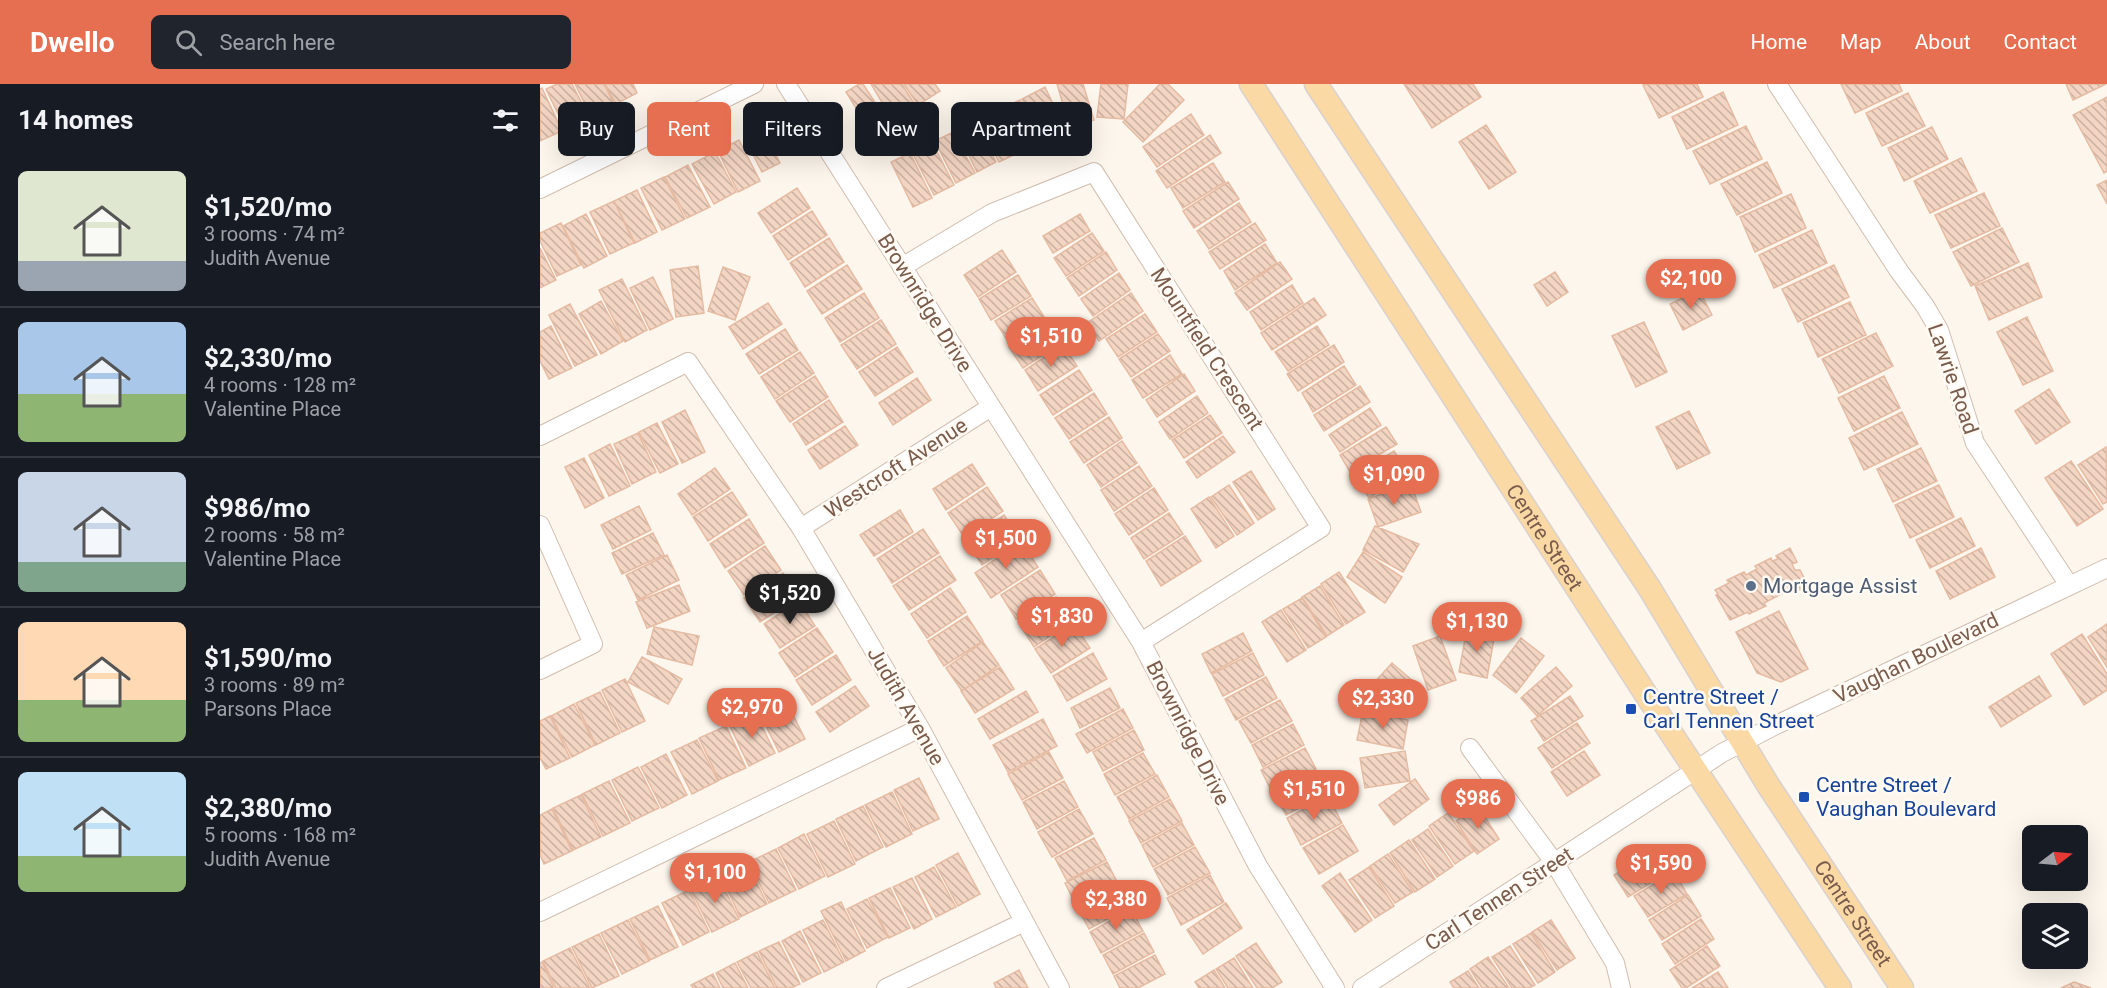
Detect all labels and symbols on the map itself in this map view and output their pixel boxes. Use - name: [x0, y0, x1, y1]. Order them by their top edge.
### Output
- street label: Brownridge Drive: [873, 229, 977, 377]
- pin: $2,100: [1642, 259, 1740, 310]
- street label: Mountfield Crescent: [1146, 263, 1268, 435]
- pin: $1,510: [1002, 317, 1100, 368]
- street label: Lawrie Road: [1923, 321, 1983, 437]
- street label: Westcroft Avenue: [820, 413, 972, 523]
- pin: $1,090: [1345, 455, 1443, 506]
- street label: Centre Street: [1501, 480, 1588, 595]
- pin: $1,500: [957, 519, 1055, 570]
- pin: $1,520: [741, 574, 839, 625]
- place label: Mortgage Assist: [1763, 574, 1917, 598]
- marker: Mortgage Assist: [1744, 579, 1758, 593]
- pin: $1,830: [1013, 597, 1111, 648]
- pin: $1,130: [1428, 602, 1526, 653]
- street label: Vaughan Boulevard: [1830, 608, 2002, 708]
- street label: Judith Avenue: [862, 643, 950, 769]
- street label: Brownridge Drive: [1141, 657, 1235, 809]
- pin: $2,330: [1334, 679, 1432, 730]
- place label: Centre Street / Carl Tennen Street: [1643, 685, 1814, 733]
- pin: $2,970: [703, 688, 801, 739]
- marker: Centre Street / Carl Tennen Street: [1624, 702, 1638, 716]
- pin: $1,510: [1265, 770, 1363, 821]
- place label: Centre Street / Vaughan Boulevard: [1816, 773, 1996, 821]
- pin: $986: [1442, 779, 1514, 830]
- marker: Centre Street / Vaughan Boulevard: [1797, 790, 1811, 804]
- north arrow: [2022, 825, 2088, 891]
- street label: Carl Tennen Street: [1421, 842, 1577, 956]
- pin: $1,590: [1612, 844, 1710, 895]
- pin: $1,100: [666, 853, 764, 904]
- street label: Centre Street: [1809, 856, 1896, 971]
- pin: $2,380: [1067, 880, 1165, 931]

